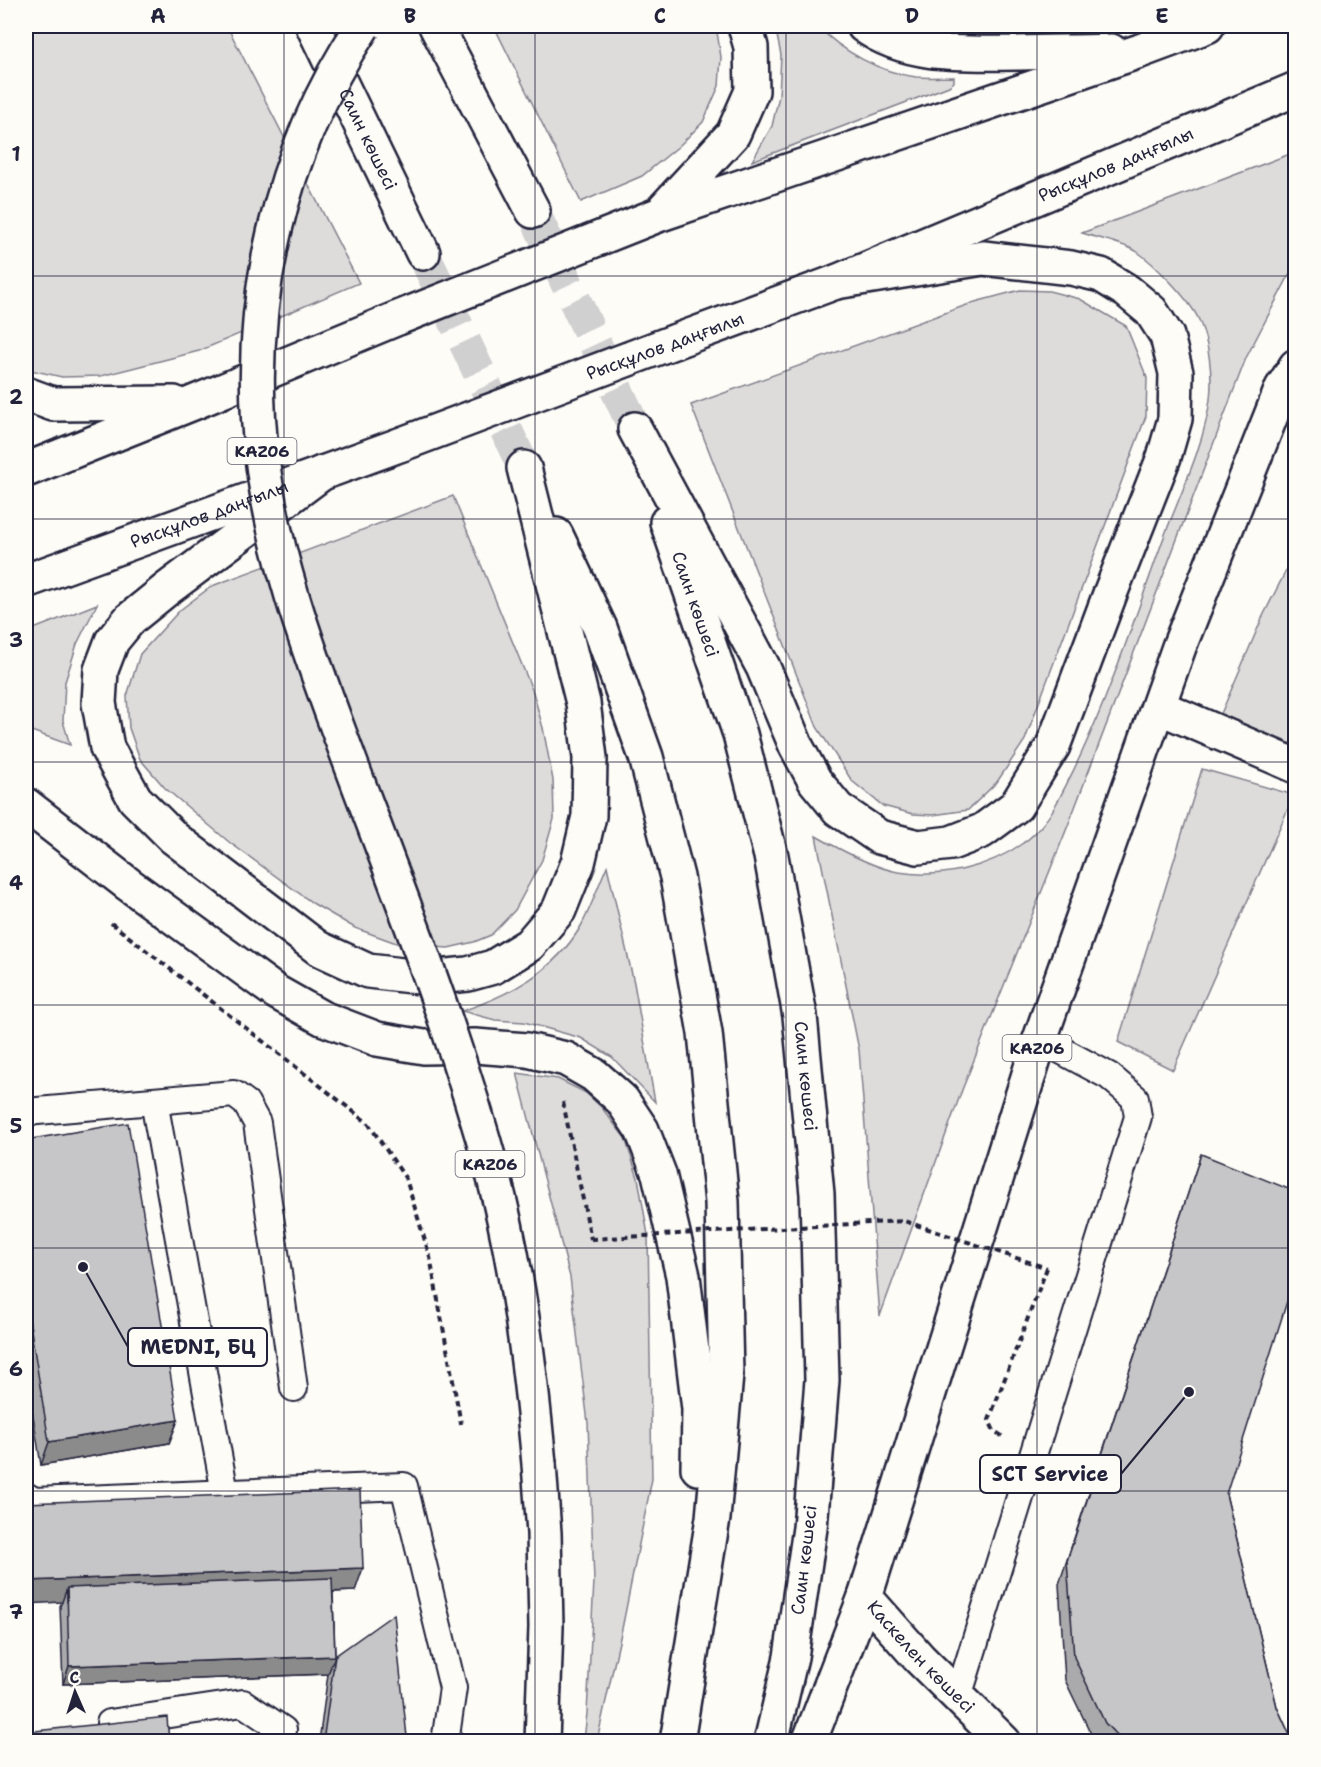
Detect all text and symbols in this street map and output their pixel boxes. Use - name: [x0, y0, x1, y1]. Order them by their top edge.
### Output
- text: A: [150, 3, 166, 29]
- text: B: [404, 3, 416, 29]
- text: C: [654, 3, 666, 29]
- text: D: [905, 3, 919, 29]
- text: E: [1155, 3, 1169, 29]
- street label: Саин көшесі: [333, 85, 403, 194]
- street label: Рысқұлов даңғылы: [1034, 121, 1197, 208]
- text: 1: [11, 141, 21, 167]
- street label: Рысқұлов даңғылы: [583, 306, 747, 386]
- text: 2: [9, 384, 23, 410]
- road number: KАZ06: [228, 438, 296, 464]
- street label: Рысқұлов даңғылы: [127, 474, 292, 554]
- street label: Саин көшесі: [666, 548, 725, 660]
- text: 3: [9, 627, 23, 653]
- text: 4: [9, 870, 23, 896]
- street label: Саин көшесі: [789, 1020, 823, 1132]
- road number: KАZ06: [1002, 1035, 1072, 1061]
- text: 5: [10, 1113, 22, 1139]
- road number: KАZ06: [456, 1151, 524, 1177]
- callout: MEDNI, БЦ: [128, 1328, 267, 1366]
- text: MEDNI, БЦ: [141, 1334, 256, 1360]
- text: 6: [9, 1356, 23, 1382]
- callout: SCT Service: [980, 1455, 1121, 1493]
- text: SCT Service: [991, 1461, 1109, 1487]
- street label: Саин көшесі: [785, 1504, 823, 1616]
- street label: Каскелен көшесі: [862, 1595, 980, 1719]
- text: 7: [9, 1599, 23, 1625]
- north arrow: [45, 1662, 105, 1722]
- text: С: [69, 1667, 80, 1688]

